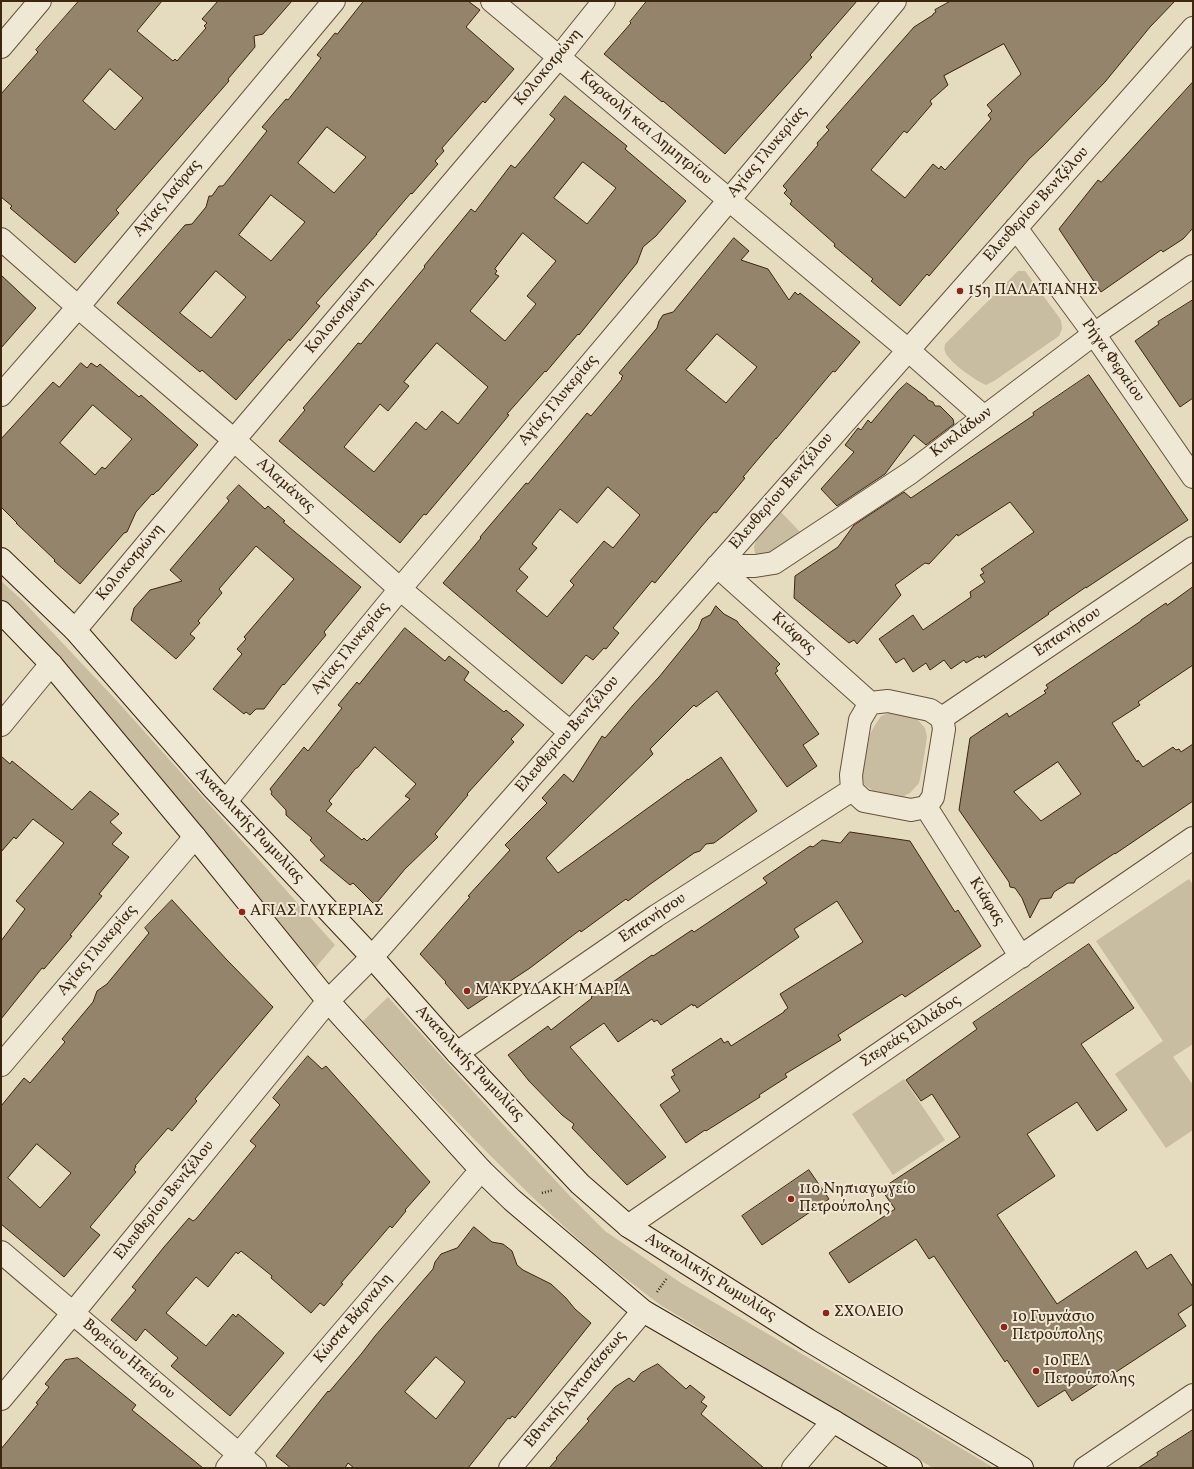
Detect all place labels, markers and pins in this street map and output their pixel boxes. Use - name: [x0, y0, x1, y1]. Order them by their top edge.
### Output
- place label: 15η ΠΑΛΑΤΙΑΝΗΣ: [968, 281, 1098, 301]
- marker: 15η ΠΑΛΑΤΙΑΝΗΣ: [955, 286, 965, 296]
- place label: ΑΓΙΑΣ ΓΛΥΚΕΡΙΑΣ: [250, 902, 383, 922]
- marker: ΑΓΙΑΣ ΓΛΥΚΕΡΙΑΣ: [237, 907, 247, 917]
- place label: ΜΑΚΡΥΔΑΚΗ ΜΑΡΙΑ: [475, 981, 631, 1001]
- marker: ΜΑΚΡΥΔΑΚΗ ΜΑΡΙΑ: [462, 986, 472, 996]
- place label: 11ο Νηπιαγωγείο Πετρούπολης: [799, 1180, 916, 1218]
- marker: 11ο Νηπιαγωγείο Πετρούπολης: [786, 1194, 796, 1204]
- place label: ΣΧΟΛΕΙΟ: [834, 1303, 903, 1323]
- marker: ΣΧΟΛΕΙΟ: [821, 1308, 831, 1318]
- place label: 1ο Γυμνάσιο Πετρούπολης: [1012, 1308, 1103, 1346]
- marker: 1ο Γυμνάσιο Πετρούπολης: [999, 1322, 1009, 1332]
- place label: 1ο ΓΕΛ Πετρούπολης: [1044, 1352, 1135, 1390]
- marker: 1ο ΓΕΛ Πετρούπολης: [1031, 1366, 1041, 1376]

